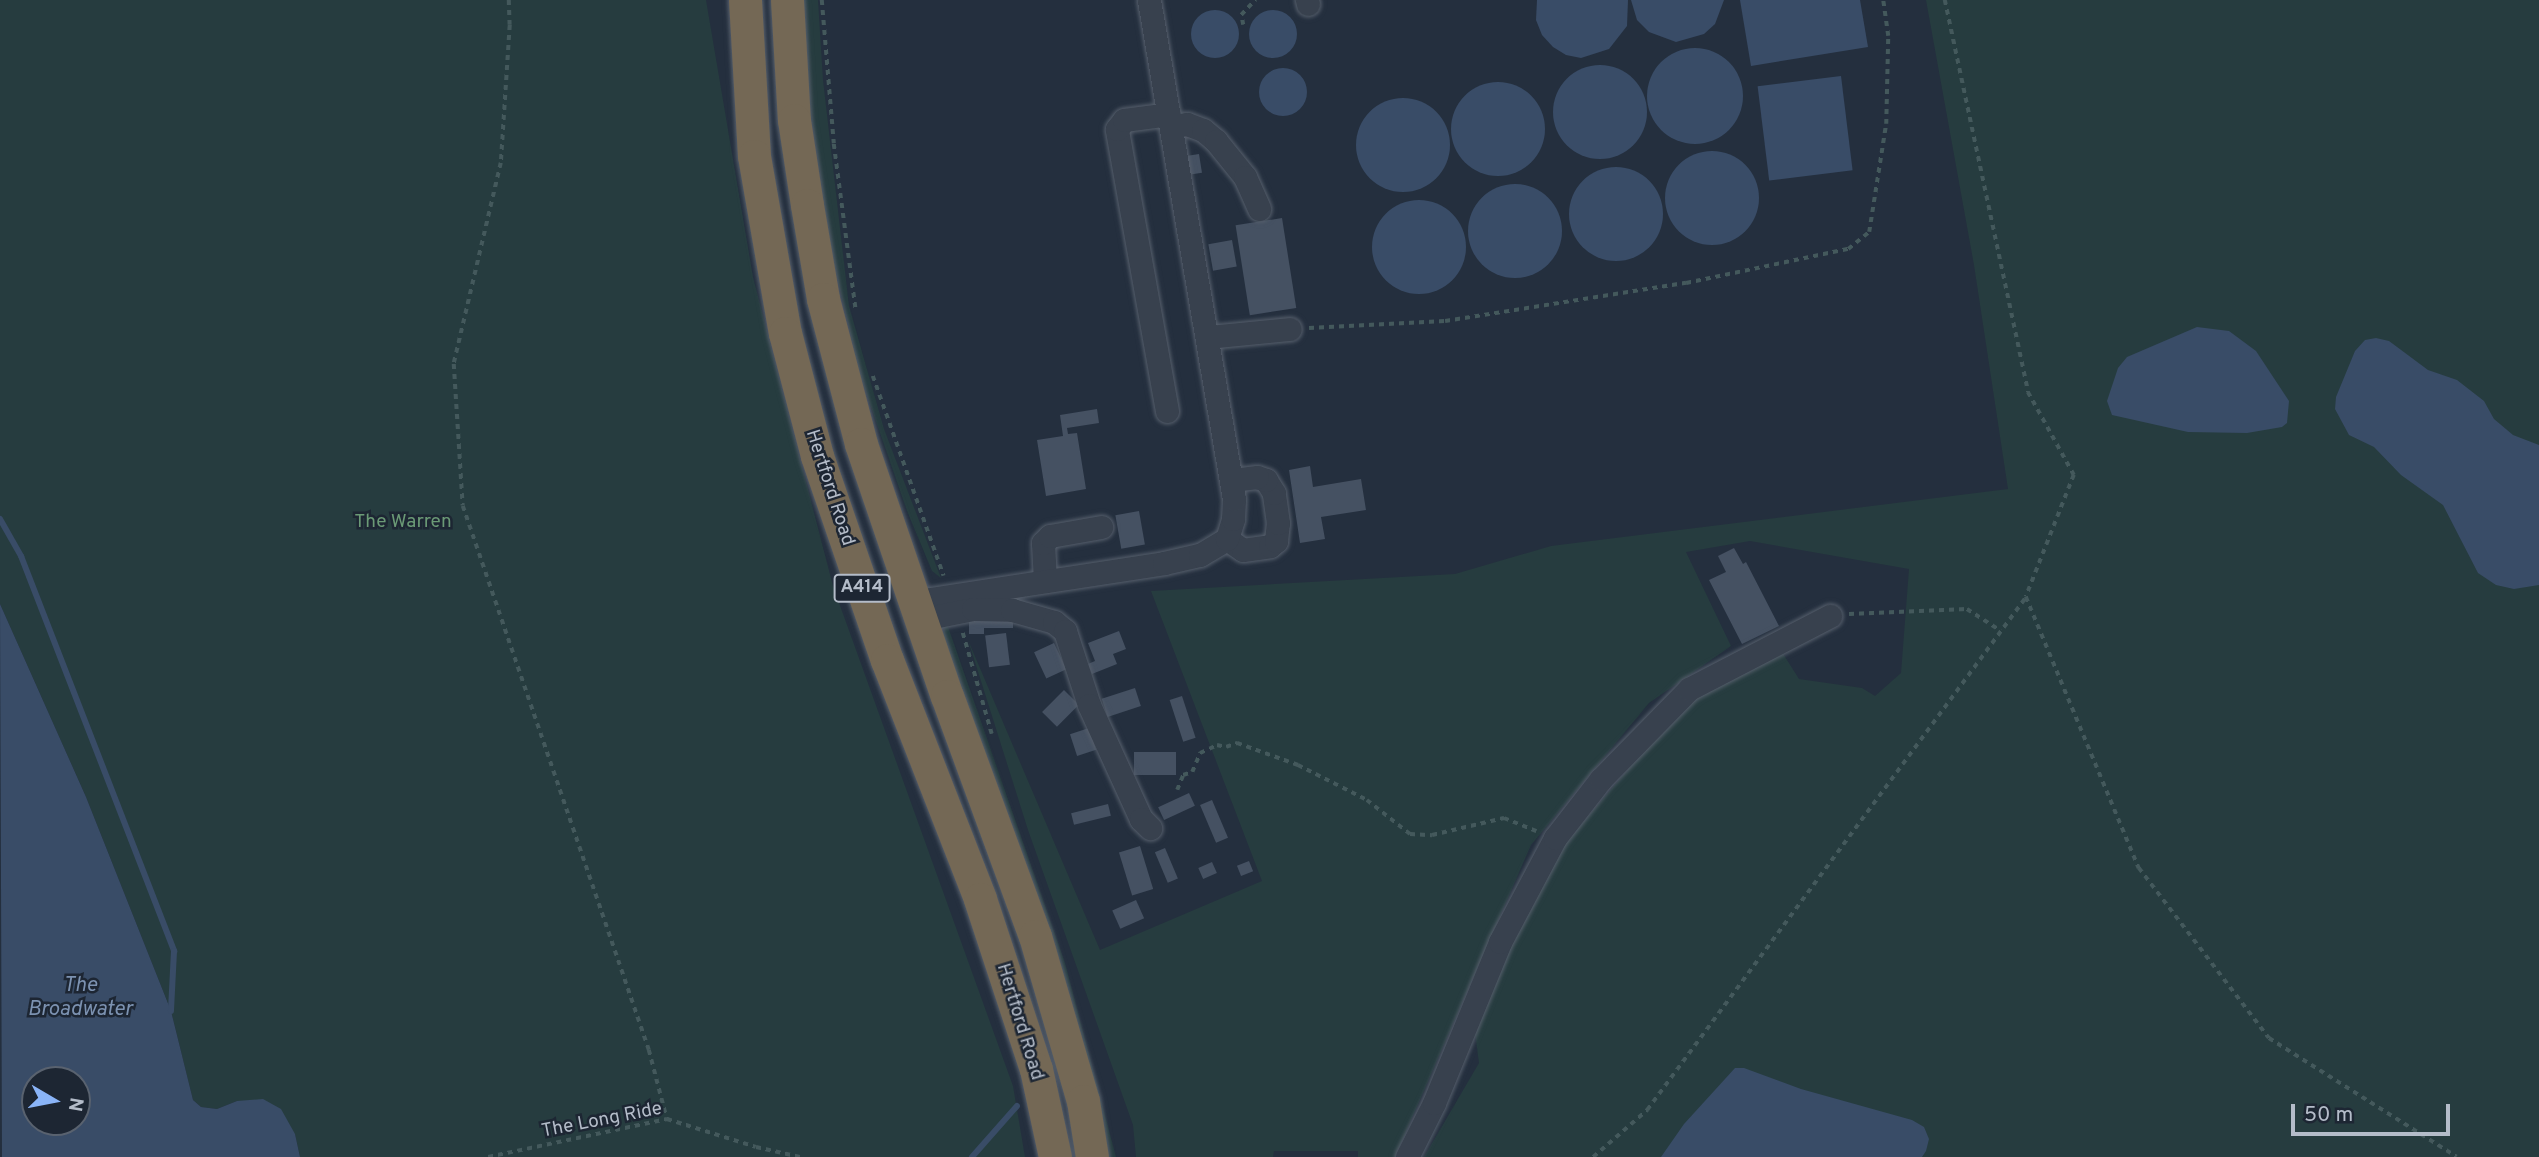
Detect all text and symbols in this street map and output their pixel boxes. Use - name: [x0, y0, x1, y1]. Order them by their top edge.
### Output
- street label: Hertford Road: [799, 427, 859, 549]
- park label: The Warren: [354, 512, 452, 534]
- road number: A414: [832, 574, 892, 602]
- street label: Hertford Road: [990, 961, 1048, 1083]
- water label: The Broadwater: [27, 973, 133, 1023]
- north arrow: [21, 1066, 91, 1136]
- scale bar: [2294, 1090, 2453, 1134]
- text: N: [62, 1095, 88, 1113]
- street label: The Long Ride: [540, 1098, 664, 1144]
- text: 50 m: [2304, 1102, 2353, 1129]

